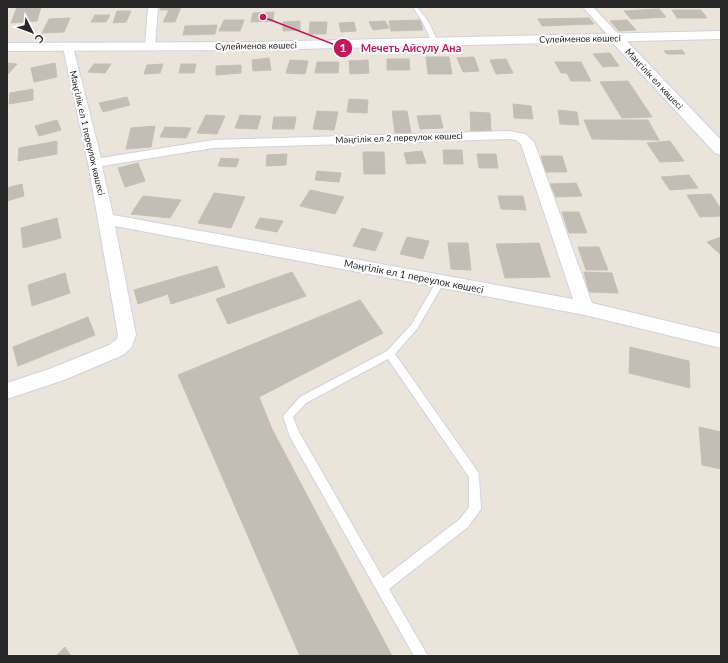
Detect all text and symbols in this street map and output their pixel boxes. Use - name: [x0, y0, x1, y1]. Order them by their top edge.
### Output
- north arrow: [12, 12, 52, 52]
- text: С: [32, 32, 47, 47]
- street label: Сүлейменов көшесі: [539, 32, 621, 45]
- callout: Мечеть Айсулу Ана: [333, 37, 469, 60]
- street label: Сүлейменов көшесі: [215, 39, 297, 52]
- text: 1: [340, 40, 347, 55]
- text: Мечеть Айсулу Ана: [361, 41, 461, 54]
- street label: Мәңгілік ел көшесі: [623, 46, 685, 111]
- street label: Мәңгілік ел 1 переулок көшесі: [68, 69, 107, 196]
- street label: Мәңгілік ел 2 переулок көшесі: [335, 130, 463, 145]
- street label: Мәңгілік ел 1 переулок көшесі: [343, 257, 485, 295]

